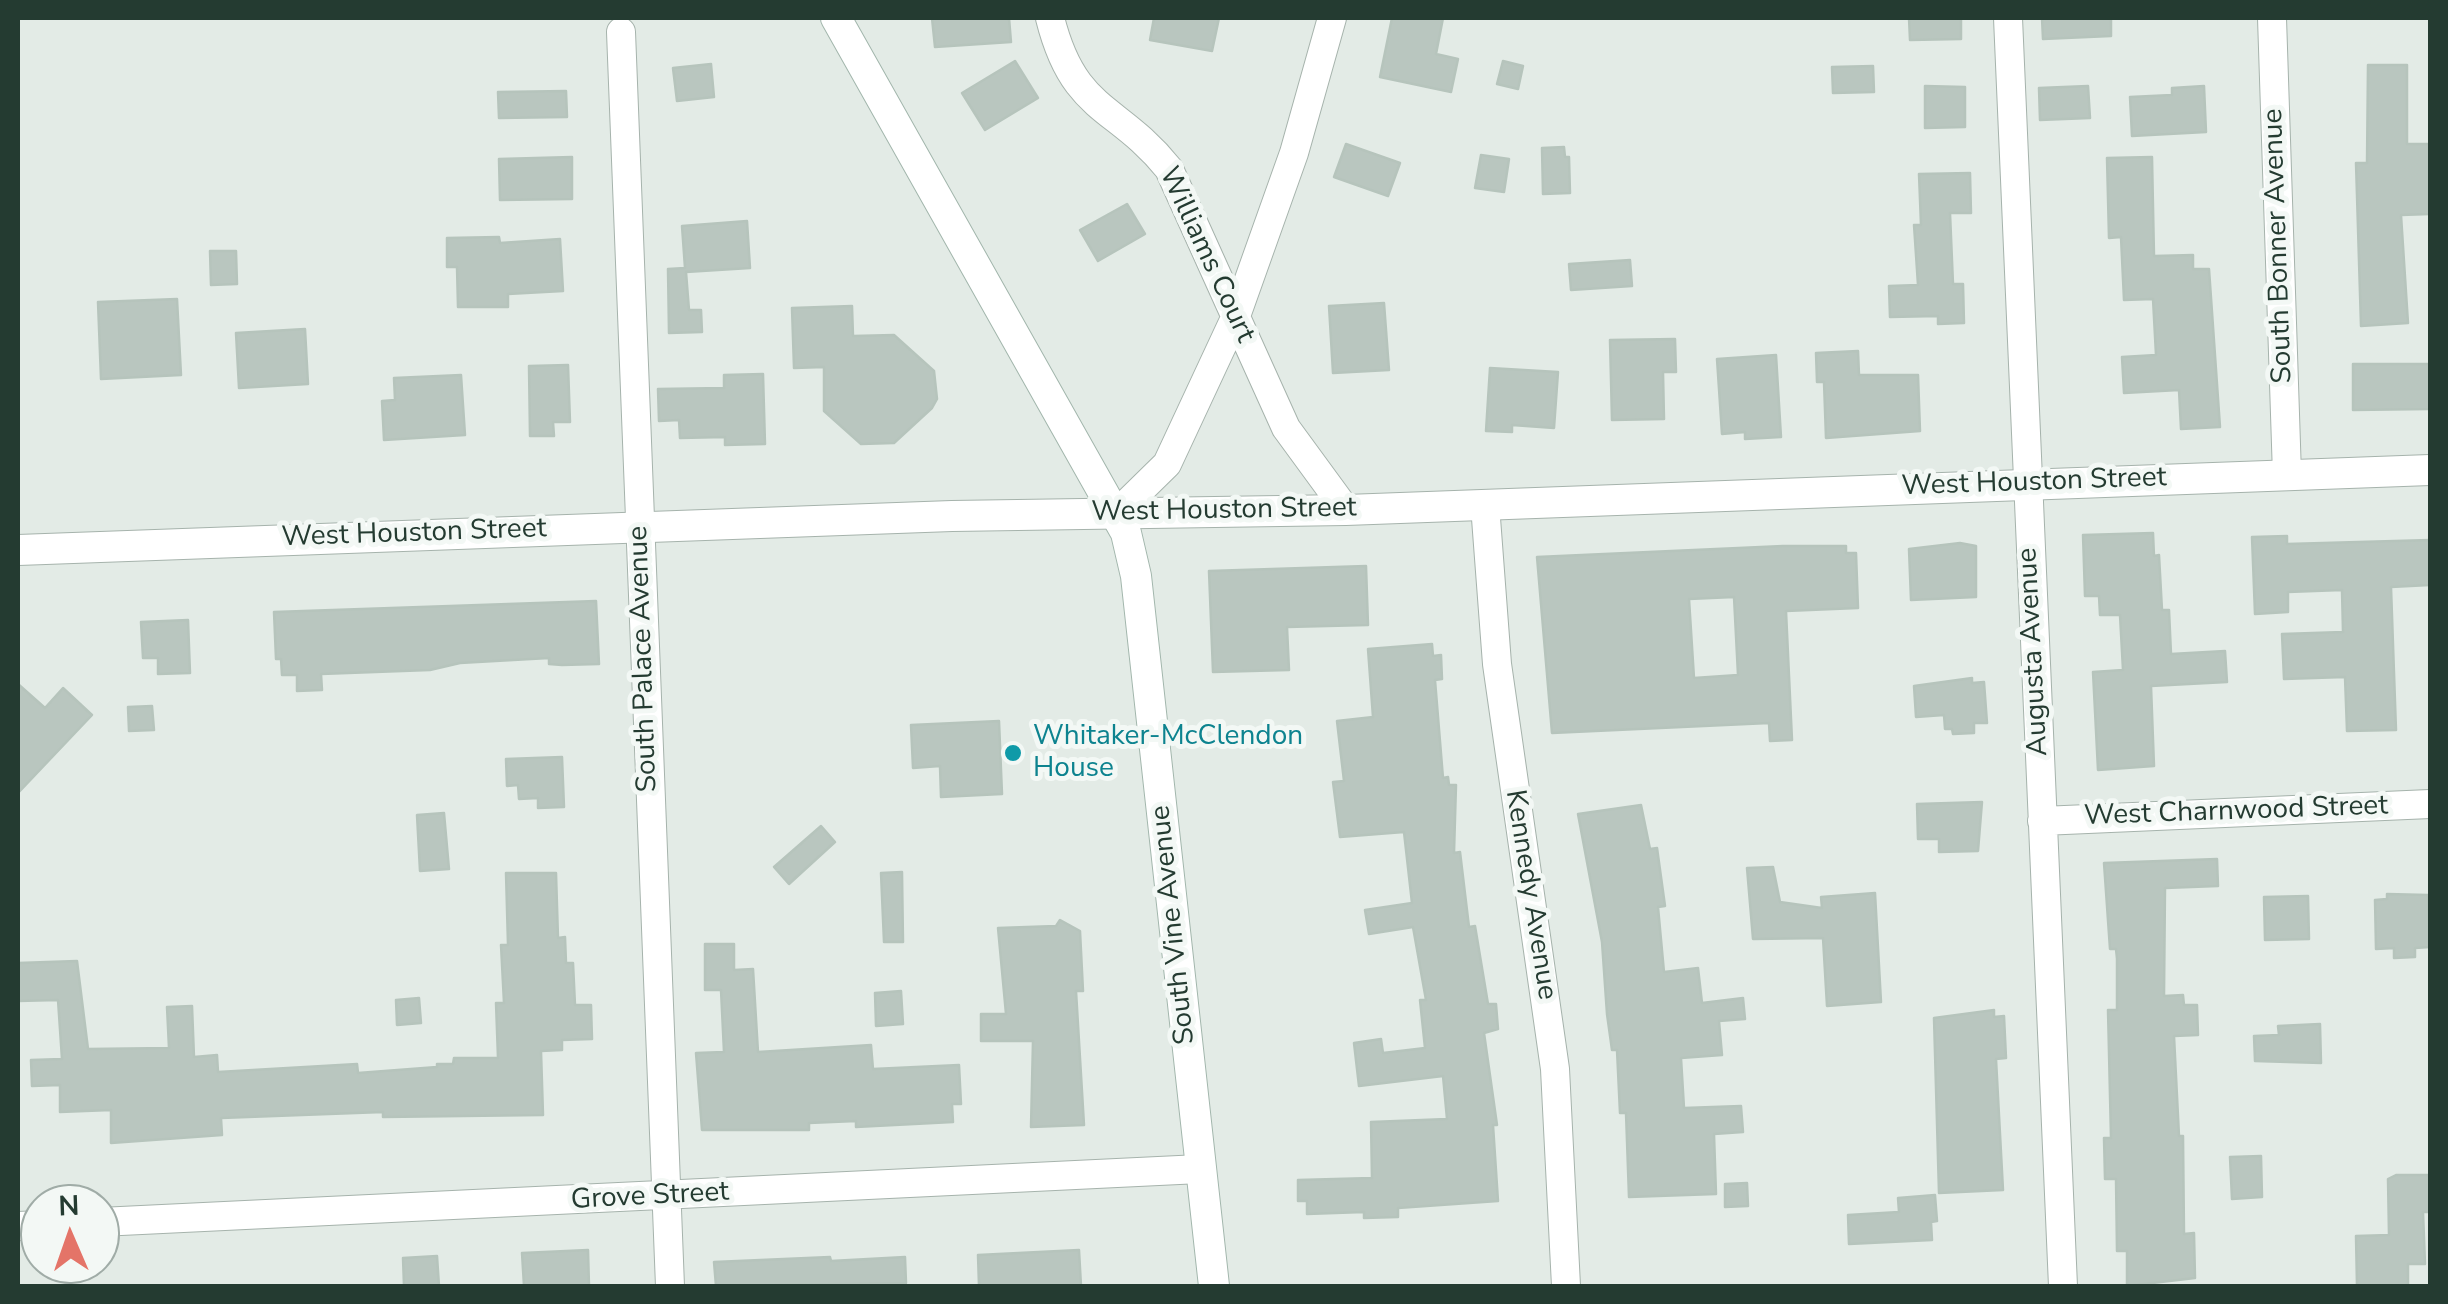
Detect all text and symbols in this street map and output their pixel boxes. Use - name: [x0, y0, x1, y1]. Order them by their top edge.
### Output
- street label: South Bonner Avenue: [2257, 108, 2301, 384]
- street label: Williams Court: [1151, 162, 1261, 348]
- street label: West Houston Street: [1901, 462, 2167, 504]
- street label: West Houston Street: [1091, 492, 1357, 530]
- street label: West Houston Street: [281, 513, 547, 555]
- street label: South Palace Avenue: [623, 525, 665, 793]
- street label: Augusta Avenue: [2012, 547, 2056, 757]
- place label: Whitaker-McClendon House: [1033, 720, 1303, 786]
- marker: Whitaker-McClendon House: [1002, 742, 1024, 764]
- street label: Kennedy Avenue: [1497, 788, 1563, 1002]
- street label: West Charnwood Street: [2083, 790, 2389, 834]
- street label: South Vine Avenue: [1145, 804, 1203, 1046]
- street label: Grove Street: [570, 1176, 730, 1218]
- north arrow: [20, 1184, 120, 1284]
- text: N: [58, 1187, 80, 1225]

